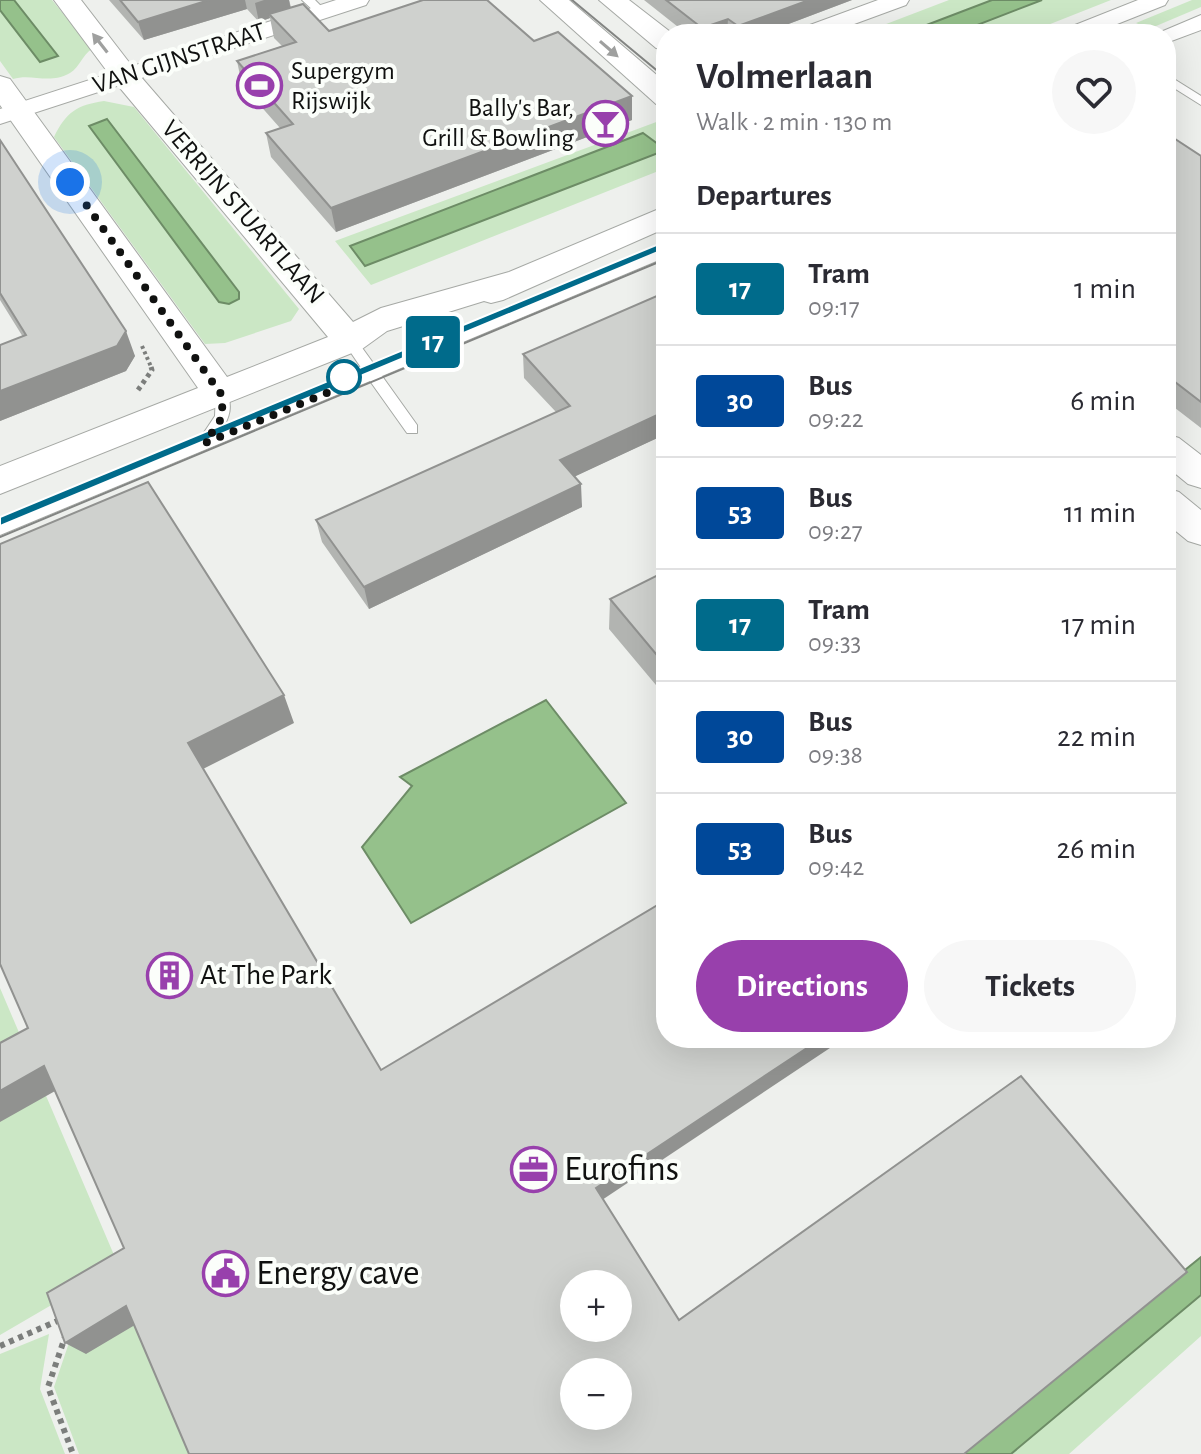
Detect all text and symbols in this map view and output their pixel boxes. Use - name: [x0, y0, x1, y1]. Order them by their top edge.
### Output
- street label: VAN GIJNSTRAAT: [89, 18, 269, 98]
- one-way arrow: [93, 32, 109, 53]
- one-way arrow: [599, 40, 619, 57]
- button: heart: [1052, 50, 1136, 134]
- place label: Supergym Rijswijk: [291, 58, 395, 114]
- text: Volmerlaan: [696, 58, 873, 96]
- sports icon: Supergym Rijswijk: [236, 62, 284, 110]
- place label: Bally's Bar, Grill & Bowling: [422, 95, 574, 151]
- bar icon: Bally's Bar, Grill & Bowling: [581, 99, 629, 147]
- text: Walk · 2 min · 130 m: [696, 109, 892, 135]
- street label: VERRIJN STUARTLAAN: [157, 115, 329, 309]
- your location: [50, 162, 90, 202]
- text: Departures: [696, 181, 832, 211]
- text: Tram: [808, 259, 870, 289]
- text: 1 min: [1074, 274, 1136, 304]
- text: 17: [729, 275, 751, 303]
- text: 09:17: [808, 294, 860, 320]
- line badge: 17: [397, 316, 469, 368]
- text: 17: [422, 328, 444, 356]
- unlabelled marker: [327, 360, 361, 394]
- text: Bus: [808, 371, 853, 401]
- text: 6 min: [1070, 386, 1136, 416]
- text: 30: [727, 387, 753, 415]
- text: 09:22: [808, 406, 864, 432]
- text: Bus: [808, 483, 853, 513]
- text: 11 min: [1064, 498, 1136, 528]
- text: 53: [728, 499, 752, 527]
- text: 09:27: [808, 518, 863, 544]
- text: Tram: [808, 595, 870, 625]
- text: 17 min: [1061, 610, 1136, 640]
- text: 17: [729, 611, 751, 639]
- text: 09:33: [808, 630, 861, 656]
- text: Bus: [808, 707, 853, 737]
- text: 22 min: [1057, 722, 1136, 752]
- text: 30: [727, 723, 753, 751]
- text: 09:38: [808, 742, 863, 768]
- text: Bus: [808, 819, 853, 849]
- text: 26 min: [1057, 834, 1136, 864]
- text: 53: [728, 835, 752, 863]
- text: 09:42: [808, 854, 864, 880]
- button: Directions: [696, 940, 908, 1032]
- button: Tickets: [924, 940, 1136, 1032]
- building icon: At The Park: [145, 951, 193, 999]
- place label: At The Park: [200, 960, 332, 990]
- office icon: Eurofins: [509, 1145, 557, 1193]
- place label: Eurofins: [564, 1151, 679, 1187]
- public building icon: Energy cave: [201, 1249, 249, 1297]
- place label: Energy cave: [256, 1255, 420, 1291]
- map controls: [560, 1270, 632, 1430]
- button: +: [560, 1270, 632, 1342]
- button: −: [560, 1358, 632, 1430]

